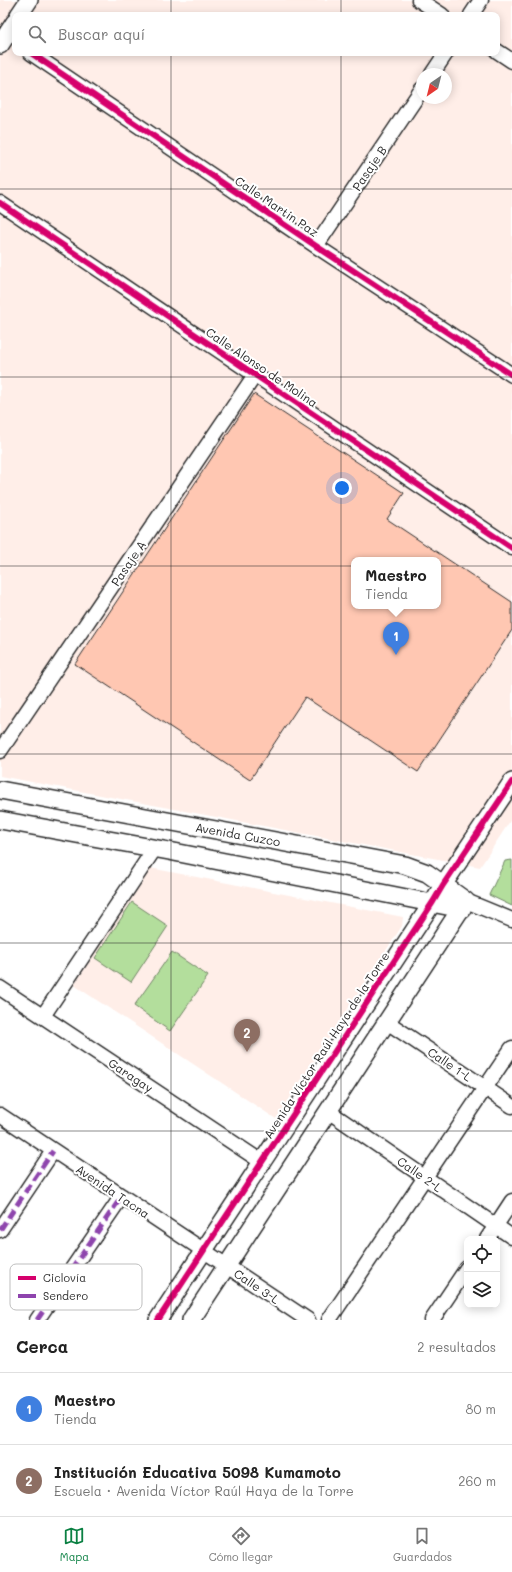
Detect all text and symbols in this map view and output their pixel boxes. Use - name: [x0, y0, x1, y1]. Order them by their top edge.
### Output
- search box: [12, 12, 500, 56]
- icon: search: [26, 23, 48, 45]
- text: Buscar aquí: [58, 24, 145, 44]
- north arrow: [416, 68, 452, 104]
- street label: Pasaje B: [348, 142, 390, 194]
- street label: Calle Martin Paz: [232, 172, 322, 240]
- street label: Calle Alonso de Molina: [203, 324, 321, 410]
- your location: [332, 478, 352, 498]
- street label: Pasaje A: [107, 537, 149, 589]
- popup: [351, 557, 441, 609]
- text: Maestro: [365, 565, 427, 585]
- text: Tienda: [365, 585, 408, 602]
- pin: 1: [383, 622, 409, 655]
- street label: Avenida Cuzco: [194, 819, 282, 849]
- street label: Avenida Víctor Raúl Haya de la Torre: [259, 949, 393, 1141]
- pin: 2: [234, 1019, 260, 1052]
- street label: Calle 1-L: [425, 1043, 476, 1085]
- street label: Garagay: [106, 1054, 156, 1096]
- street label: Calle 2-L: [394, 1153, 446, 1196]
- street label: Avenida Tacna: [73, 1160, 153, 1222]
- map controls: [464, 1236, 500, 1308]
- button: locate: [464, 1236, 500, 1272]
- legend: [10, 1264, 142, 1310]
- street label: Calle 3-L: [231, 1265, 283, 1307]
- text: Ciclovía: [43, 1270, 86, 1285]
- button: layers: [464, 1272, 500, 1308]
- text: Sendero: [43, 1288, 88, 1303]
- text: Cerca: [16, 1335, 68, 1357]
- text: 2 resultados: [417, 1338, 496, 1355]
- text: Maestro: [54, 1390, 115, 1410]
- text: 1: [26, 1400, 32, 1417]
- text: 80 m: [466, 1400, 496, 1417]
- text: Tienda: [54, 1410, 97, 1427]
- text: Institución Educativa 5098 Kumamoto: [54, 1462, 341, 1482]
- text: 2: [25, 1472, 33, 1489]
- text: 260 m: [458, 1472, 496, 1489]
- text: Escuela · Avenida Víctor Raúl Haya de la Torre: [54, 1482, 354, 1499]
- tab: Mapa: [60, 1525, 89, 1564]
- tab: Cómo llegar: [209, 1525, 273, 1564]
- tab: Guardados: [393, 1525, 452, 1564]

